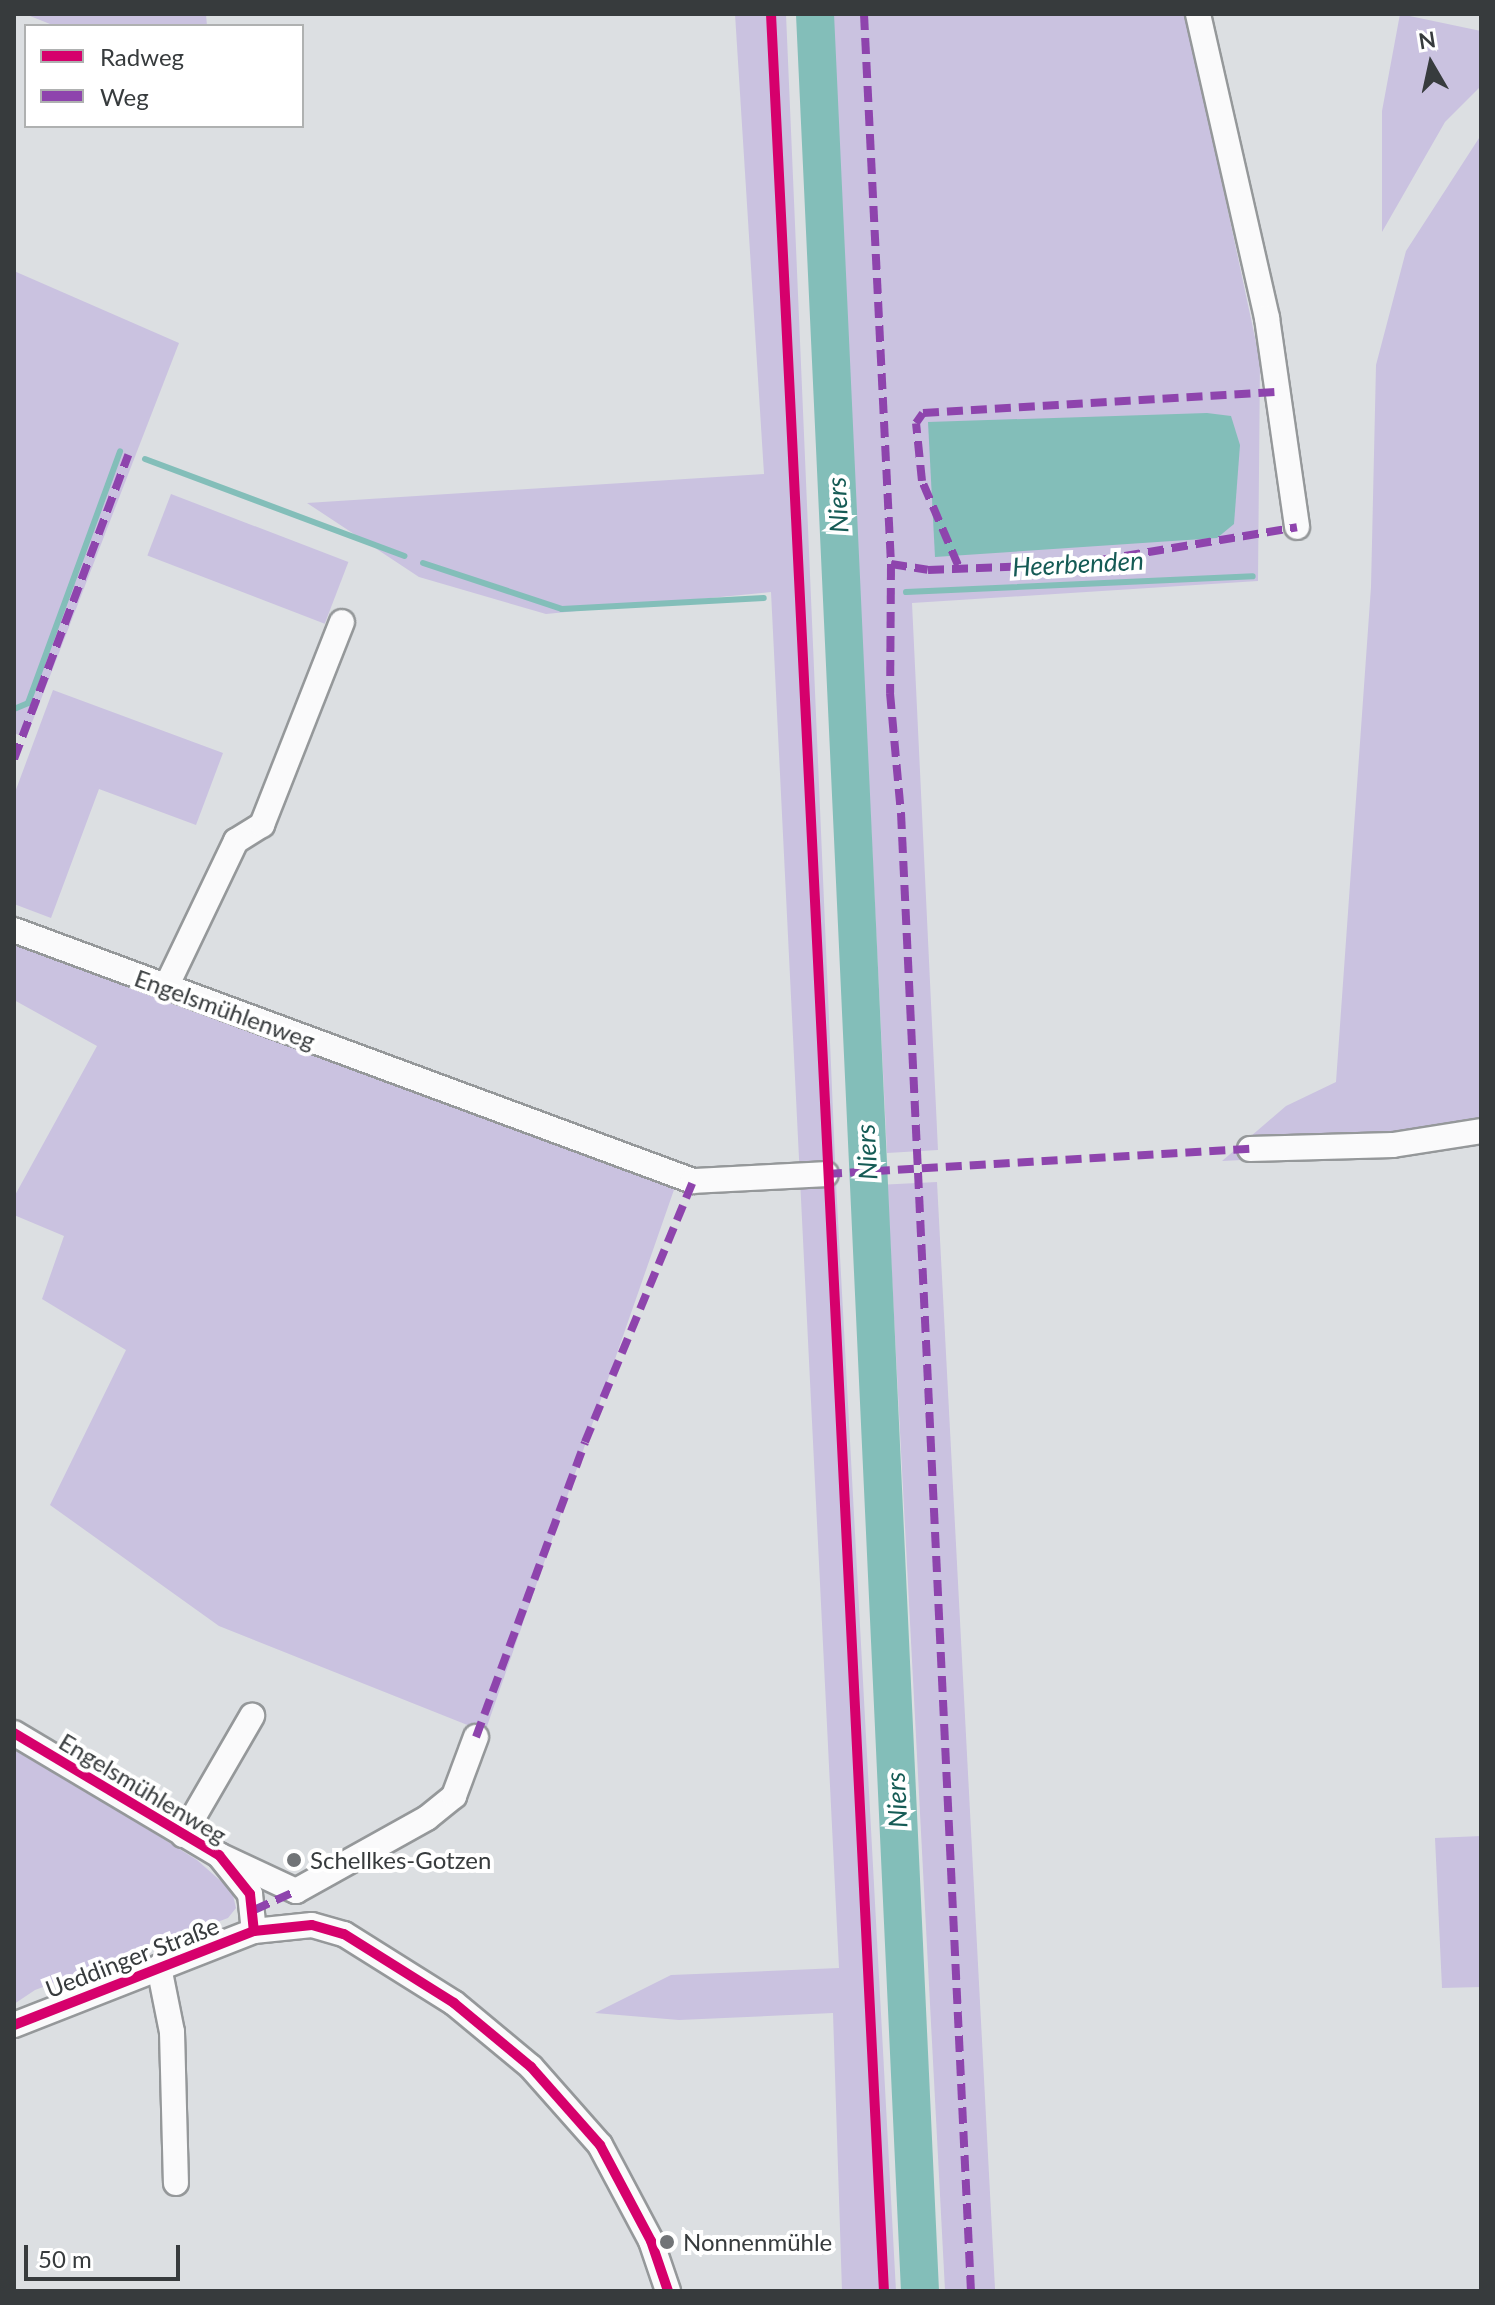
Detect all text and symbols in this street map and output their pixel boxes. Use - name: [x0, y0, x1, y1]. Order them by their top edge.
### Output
- legend: [24, 24, 304, 128]
- north arrow: [1391, 24, 1471, 104]
- text: N: [1417, 25, 1438, 54]
- text: Radweg: [100, 42, 184, 71]
- text: Weg: [100, 82, 149, 111]
- water label: Niers: [821, 476, 855, 534]
- water label: Heerbenden: [1011, 545, 1145, 583]
- street label: Engelsmühlenweg: [131, 963, 319, 1055]
- water label: Niers: [850, 1123, 884, 1181]
- street label: Engelsmühlenweg: [54, 1727, 232, 1849]
- water label: Niers: [880, 1771, 914, 1829]
- place label: Schellkes-Gotzen: [310, 1846, 491, 1874]
- marker: Schellkes-Gotzen: [285, 1851, 303, 1869]
- street label: Ueddinger Straße: [41, 1911, 223, 2003]
- place label: Nonnenmühle: [683, 2228, 832, 2256]
- scale bar: [28, 2229, 184, 2279]
- marker: Nonnenmühle: [658, 2233, 676, 2251]
- text: 50 m: [38, 2244, 92, 2273]

